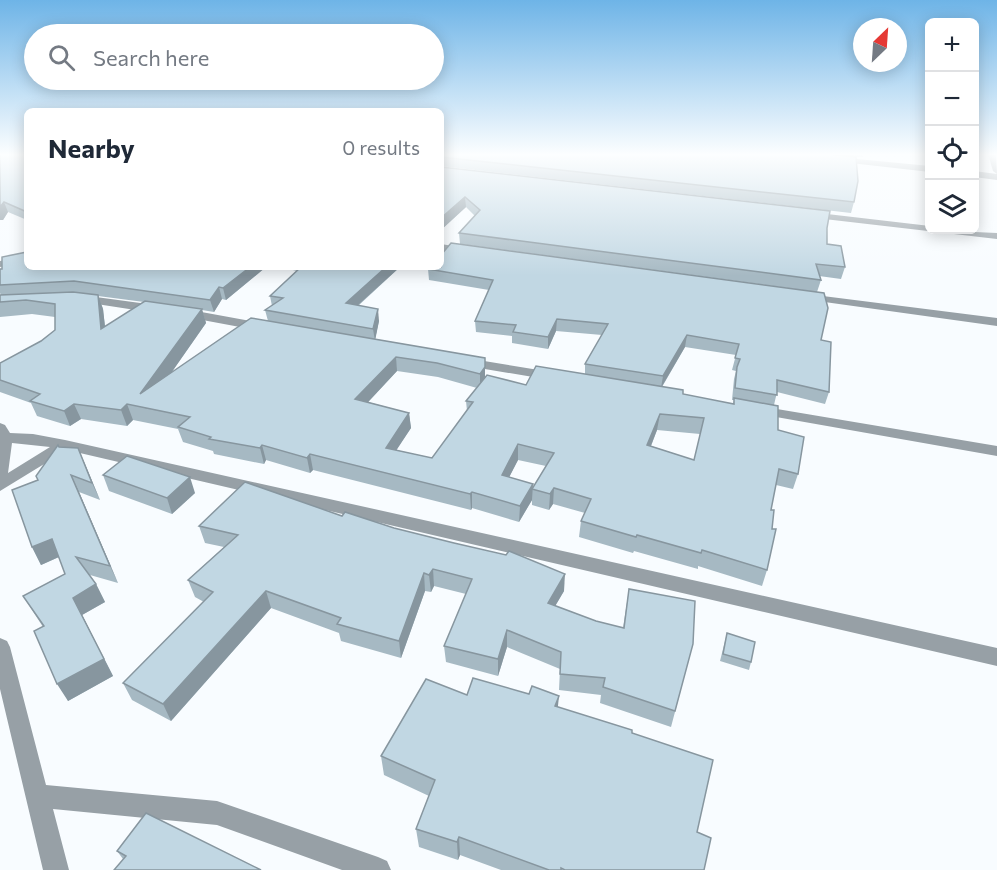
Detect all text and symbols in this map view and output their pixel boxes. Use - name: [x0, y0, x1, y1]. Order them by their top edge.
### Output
- north arrow: [853, 18, 907, 72]
- map controls: [925, 18, 979, 234]
- button: +: [925, 18, 979, 72]
- search box: [24, 24, 444, 90]
- icon: search: [45, 41, 78, 74]
- text: Search here: [93, 44, 209, 71]
- button: −: [925, 72, 979, 126]
- button: locate: [925, 126, 979, 180]
- text: Nearby: [48, 132, 135, 163]
- text: 0 results: [342, 135, 420, 159]
- button: layers: [925, 180, 979, 234]

